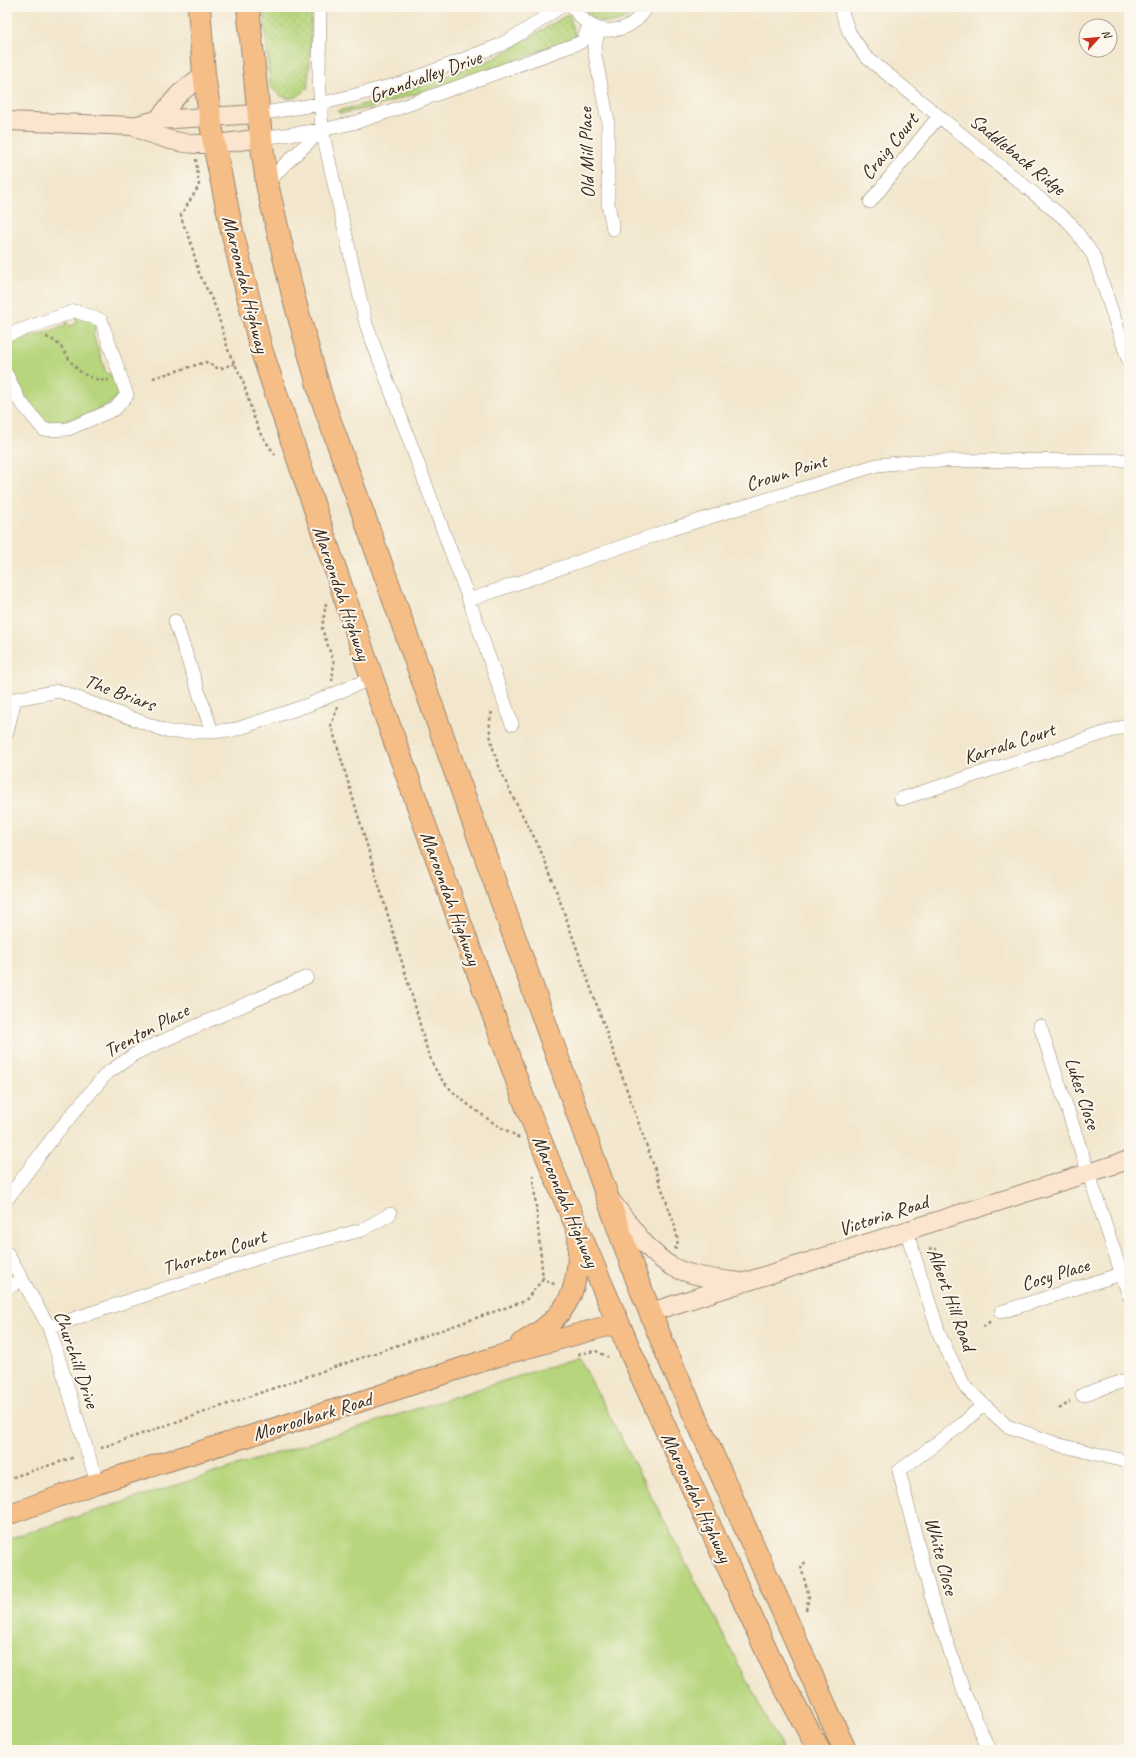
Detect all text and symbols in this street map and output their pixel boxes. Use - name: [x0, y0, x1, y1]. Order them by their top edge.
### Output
- north arrow: [1078, 18, 1118, 58]
- text: N: [1099, 27, 1116, 42]
- street label: Grandvalley Drive: [366, 44, 486, 108]
- street label: Old Mill Place: [572, 106, 601, 199]
- street label: Craig Court: [855, 106, 925, 185]
- street label: Saddleback Ridge: [965, 108, 1072, 201]
- street label: Maroondah Highway: [216, 213, 275, 357]
- street label: Crown Point: [743, 448, 832, 497]
- street label: Maroondah Highway: [307, 523, 377, 665]
- street label: The Briars: [81, 668, 161, 718]
- street label: Karrala Court: [960, 716, 1060, 770]
- street label: Maroondah Highway: [415, 828, 487, 970]
- street label: Trenton Place: [99, 997, 194, 1063]
- street label: Lukes Close: [1059, 1054, 1106, 1134]
- street label: Maroondah Highway: [527, 1132, 605, 1272]
- street label: Victoria Road: [835, 1188, 934, 1242]
- street label: Thornton Court: [159, 1223, 271, 1281]
- street label: Albert Hill Road: [921, 1244, 983, 1357]
- street label: Cosy Place: [1018, 1252, 1093, 1297]
- street label: Churchill Drive: [48, 1307, 105, 1412]
- street label: Mooroolbark Road: [249, 1386, 378, 1446]
- street label: Maroondah Highway: [655, 1428, 738, 1567]
- street label: White Close: [919, 1515, 964, 1599]

